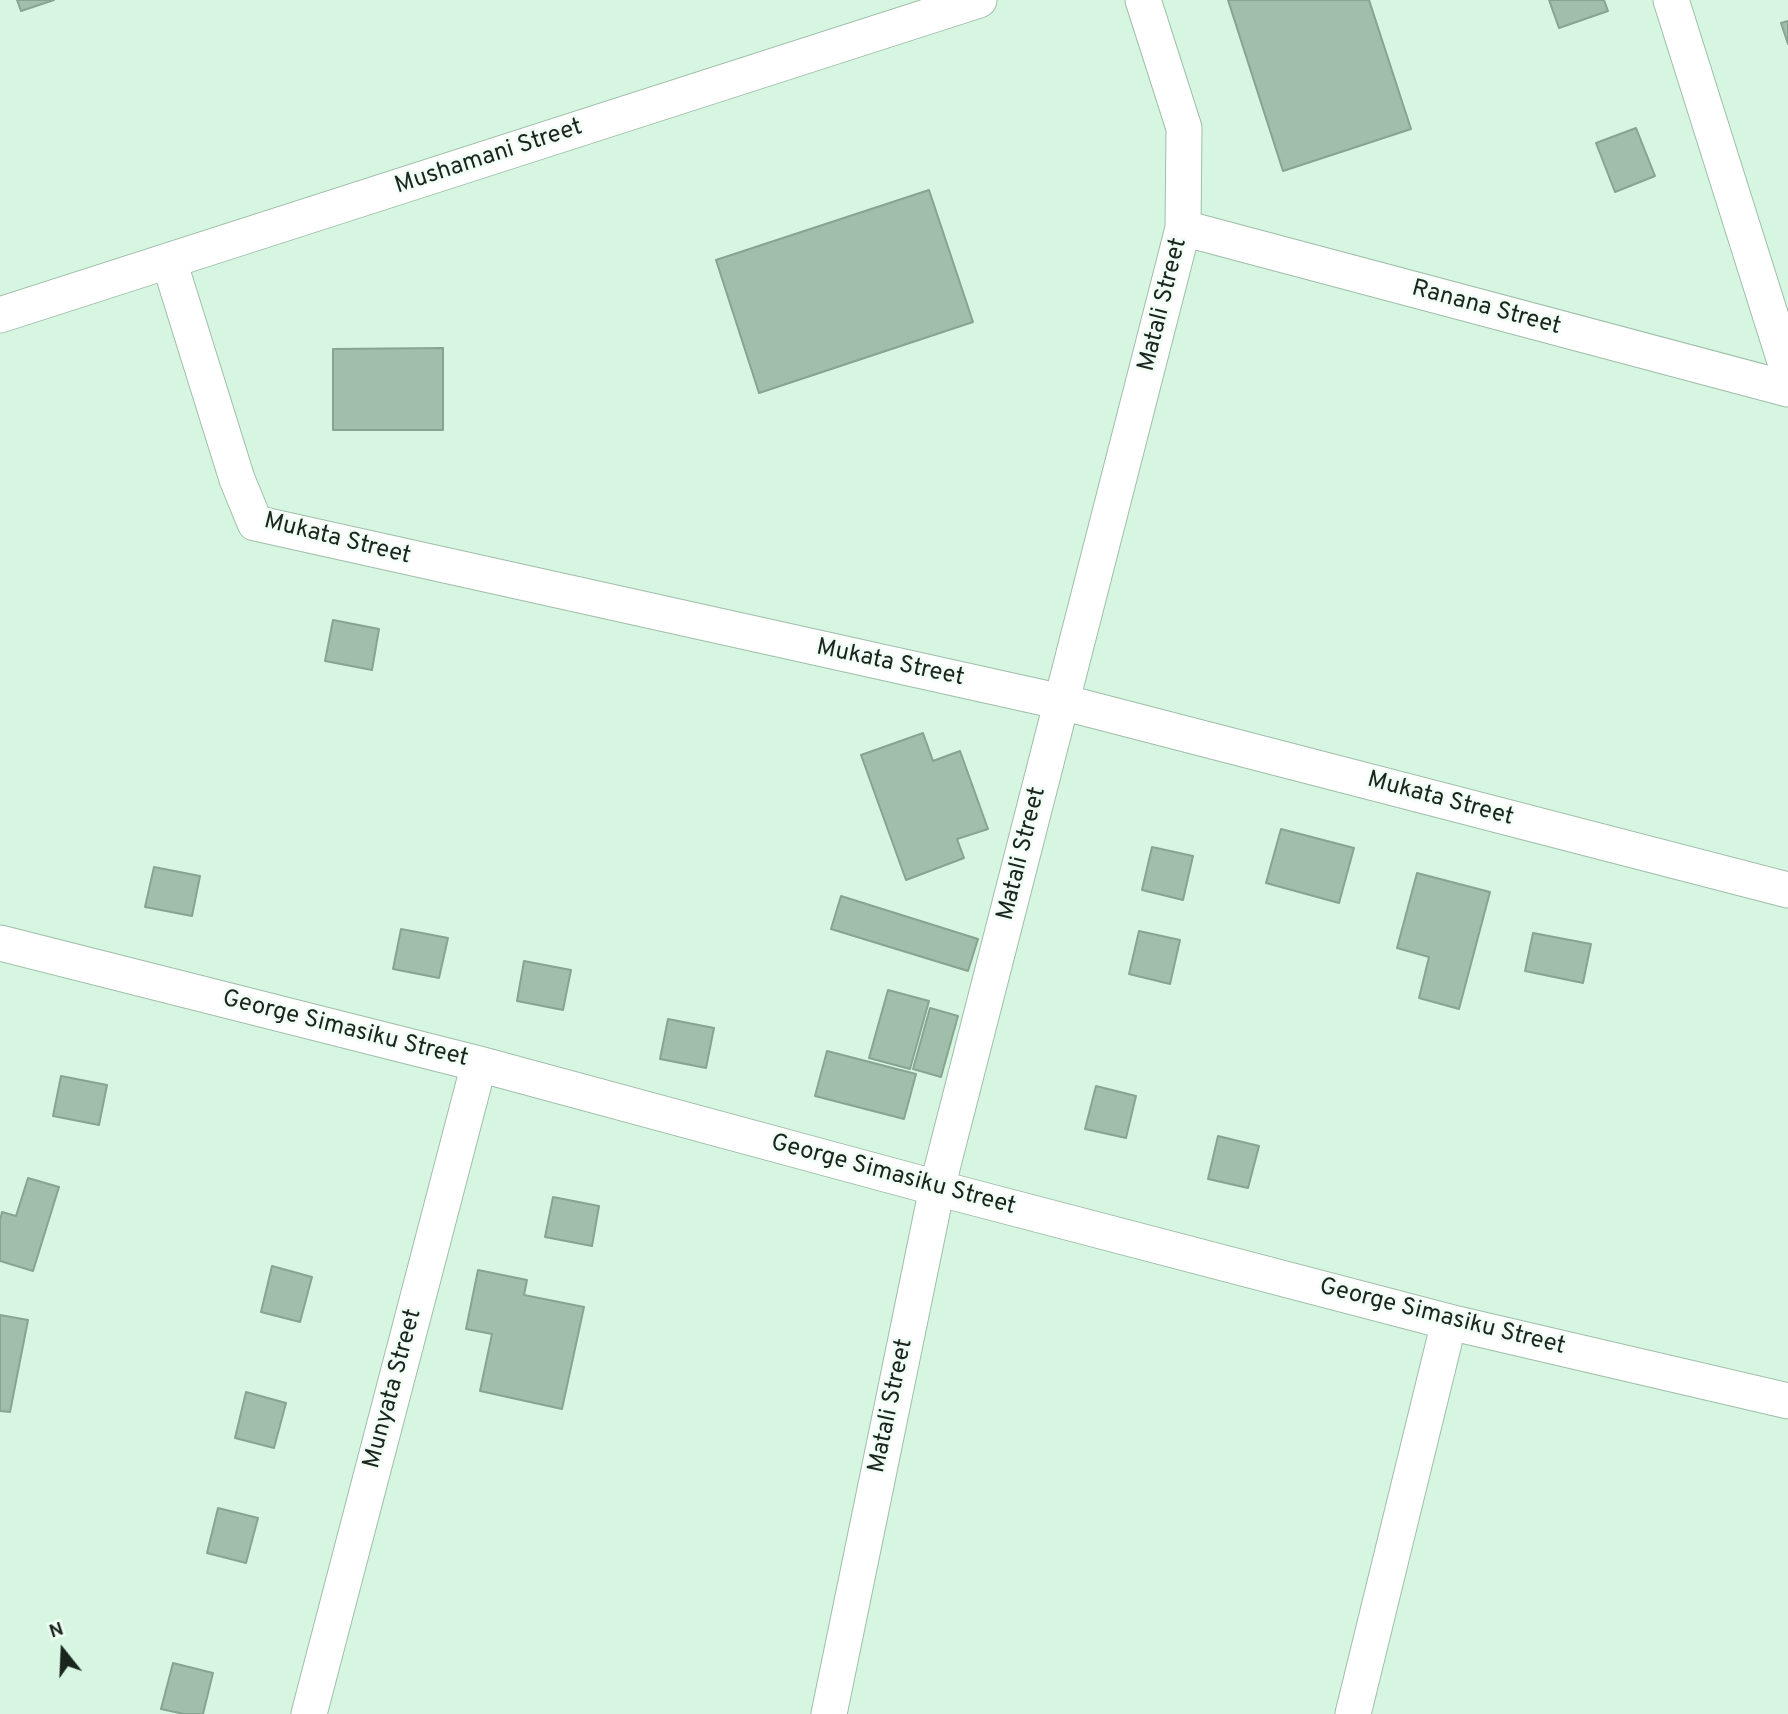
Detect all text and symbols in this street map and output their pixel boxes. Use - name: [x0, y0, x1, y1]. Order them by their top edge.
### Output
- street label: Mushamani Street: [392, 114, 586, 202]
- street label: Matali Street: [1134, 235, 1194, 375]
- street label: Ranana Street: [1408, 275, 1564, 343]
- street label: Mukata Street: [261, 508, 413, 572]
- street label: Mukata Street: [813, 634, 967, 694]
- street label: Mukata Street: [1364, 767, 1516, 833]
- street label: Matali Street: [993, 784, 1053, 924]
- street label: George Simasiku Street: [219, 986, 471, 1074]
- street label: George Simasiku Street: [767, 1129, 1019, 1223]
- street label: George Simasiku Street: [1316, 1274, 1568, 1362]
- street label: Munyata Street: [359, 1306, 429, 1472]
- street label: Matali Street: [864, 1336, 920, 1476]
- north arrow: [28, 1616, 98, 1686]
- text: N: [46, 1618, 67, 1645]

